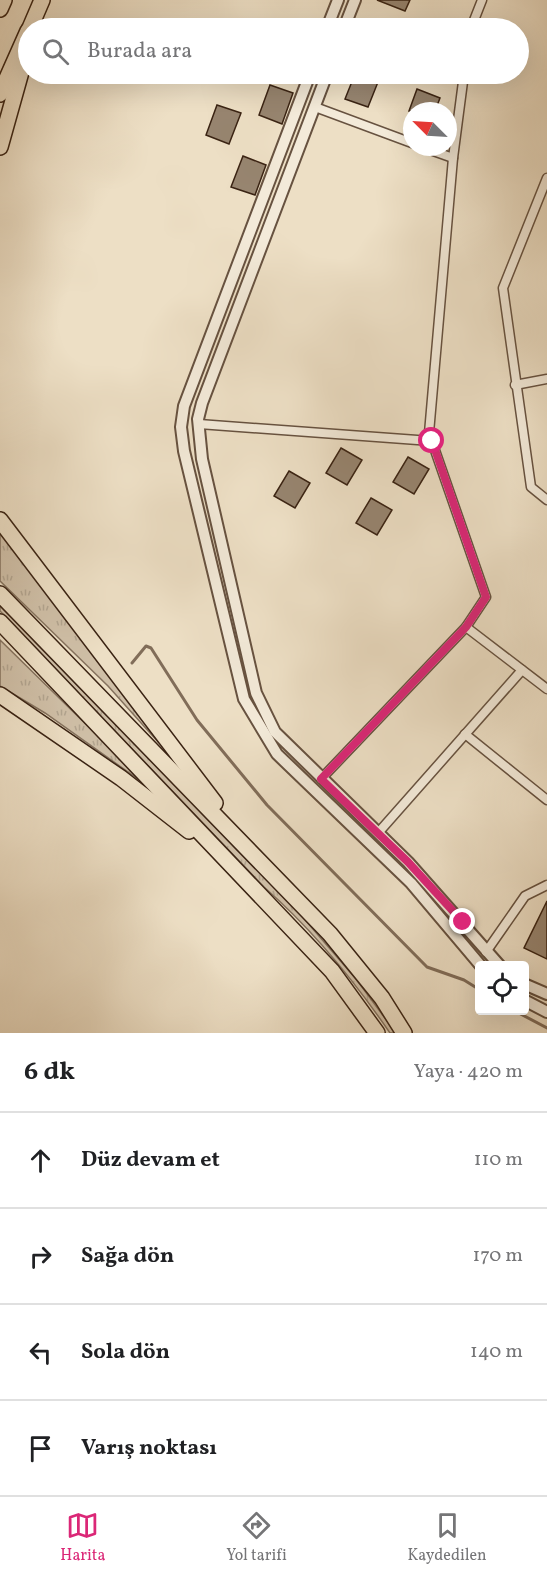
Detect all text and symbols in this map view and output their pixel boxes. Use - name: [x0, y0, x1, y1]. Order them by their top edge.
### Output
- search box: [18, 18, 529, 84]
- icon: search: [39, 35, 72, 68]
- text: Burada ara: [87, 36, 192, 67]
- north arrow: [403, 102, 457, 156]
- route start: [418, 427, 444, 453]
- route end: [449, 908, 475, 934]
- map controls: [475, 961, 529, 1015]
- button: locate: [475, 961, 529, 1015]
- text: 6 dk: [24, 1054, 75, 1090]
- text: Yaya · 420 m: [413, 1058, 523, 1086]
- icon: ahead: [24, 1144, 57, 1177]
- text: Düz devam et: [81, 1145, 220, 1176]
- text: 110 m: [474, 1146, 523, 1174]
- icon: right: [24, 1240, 57, 1273]
- text: Sağa dön: [81, 1241, 174, 1272]
- text: 170 m: [473, 1242, 523, 1270]
- icon: left: [24, 1336, 57, 1369]
- text: Sola dön: [81, 1337, 170, 1368]
- text: 140 m: [470, 1338, 523, 1366]
- icon: arrive: [24, 1432, 57, 1465]
- text: Varış noktası: [81, 1433, 217, 1464]
- tab: Harita: [60, 1509, 105, 1567]
- tab: Yol tarifi: [226, 1509, 287, 1567]
- tab: Kaydedilen: [407, 1509, 487, 1567]

